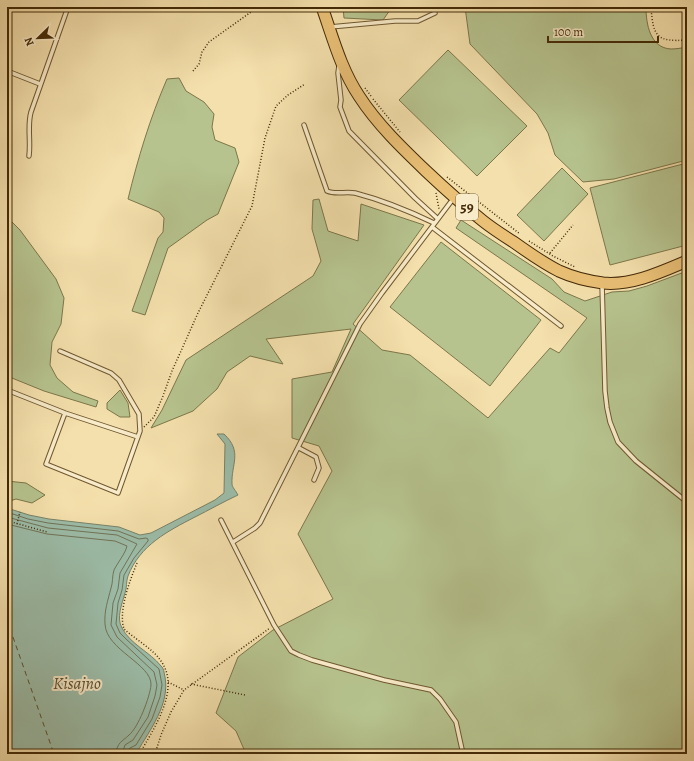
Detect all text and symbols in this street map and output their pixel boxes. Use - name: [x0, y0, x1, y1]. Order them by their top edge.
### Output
- north arrow: [18, 18, 58, 58]
- scale bar: [548, 18, 658, 44]
- text: 100 m: [554, 24, 583, 40]
- text: N: [21, 35, 38, 48]
- road number: 59: [456, 194, 478, 220]
- water label: Kisajno: [53, 672, 101, 695]

